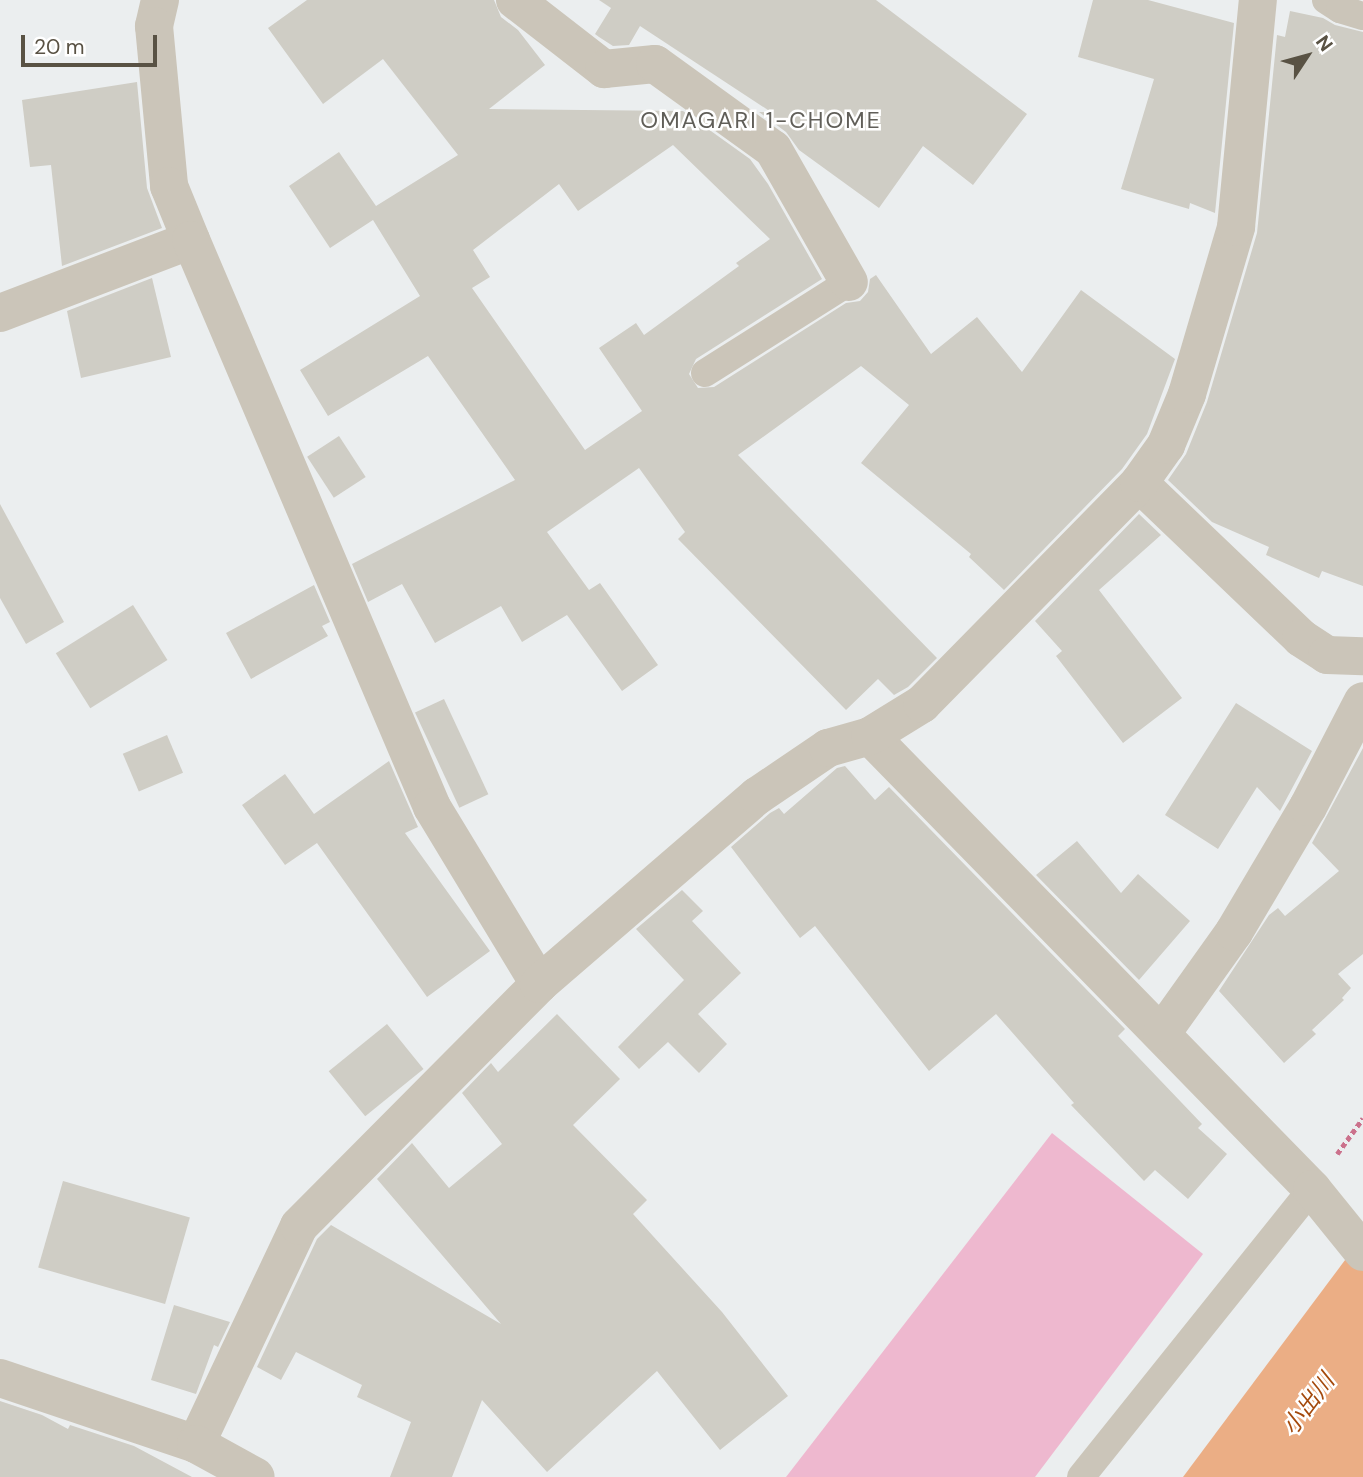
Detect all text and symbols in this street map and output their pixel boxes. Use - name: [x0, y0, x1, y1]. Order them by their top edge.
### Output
- scale bar: [24, 21, 161, 65]
- north arrow: [1272, 21, 1342, 91]
- text: N: [1310, 30, 1339, 56]
- text: 20 m: [34, 33, 85, 61]
- district label: OMAGARI 1-CHOME: [642, 106, 880, 134]
- water label: 小出川: [1276, 1368, 1340, 1440]

